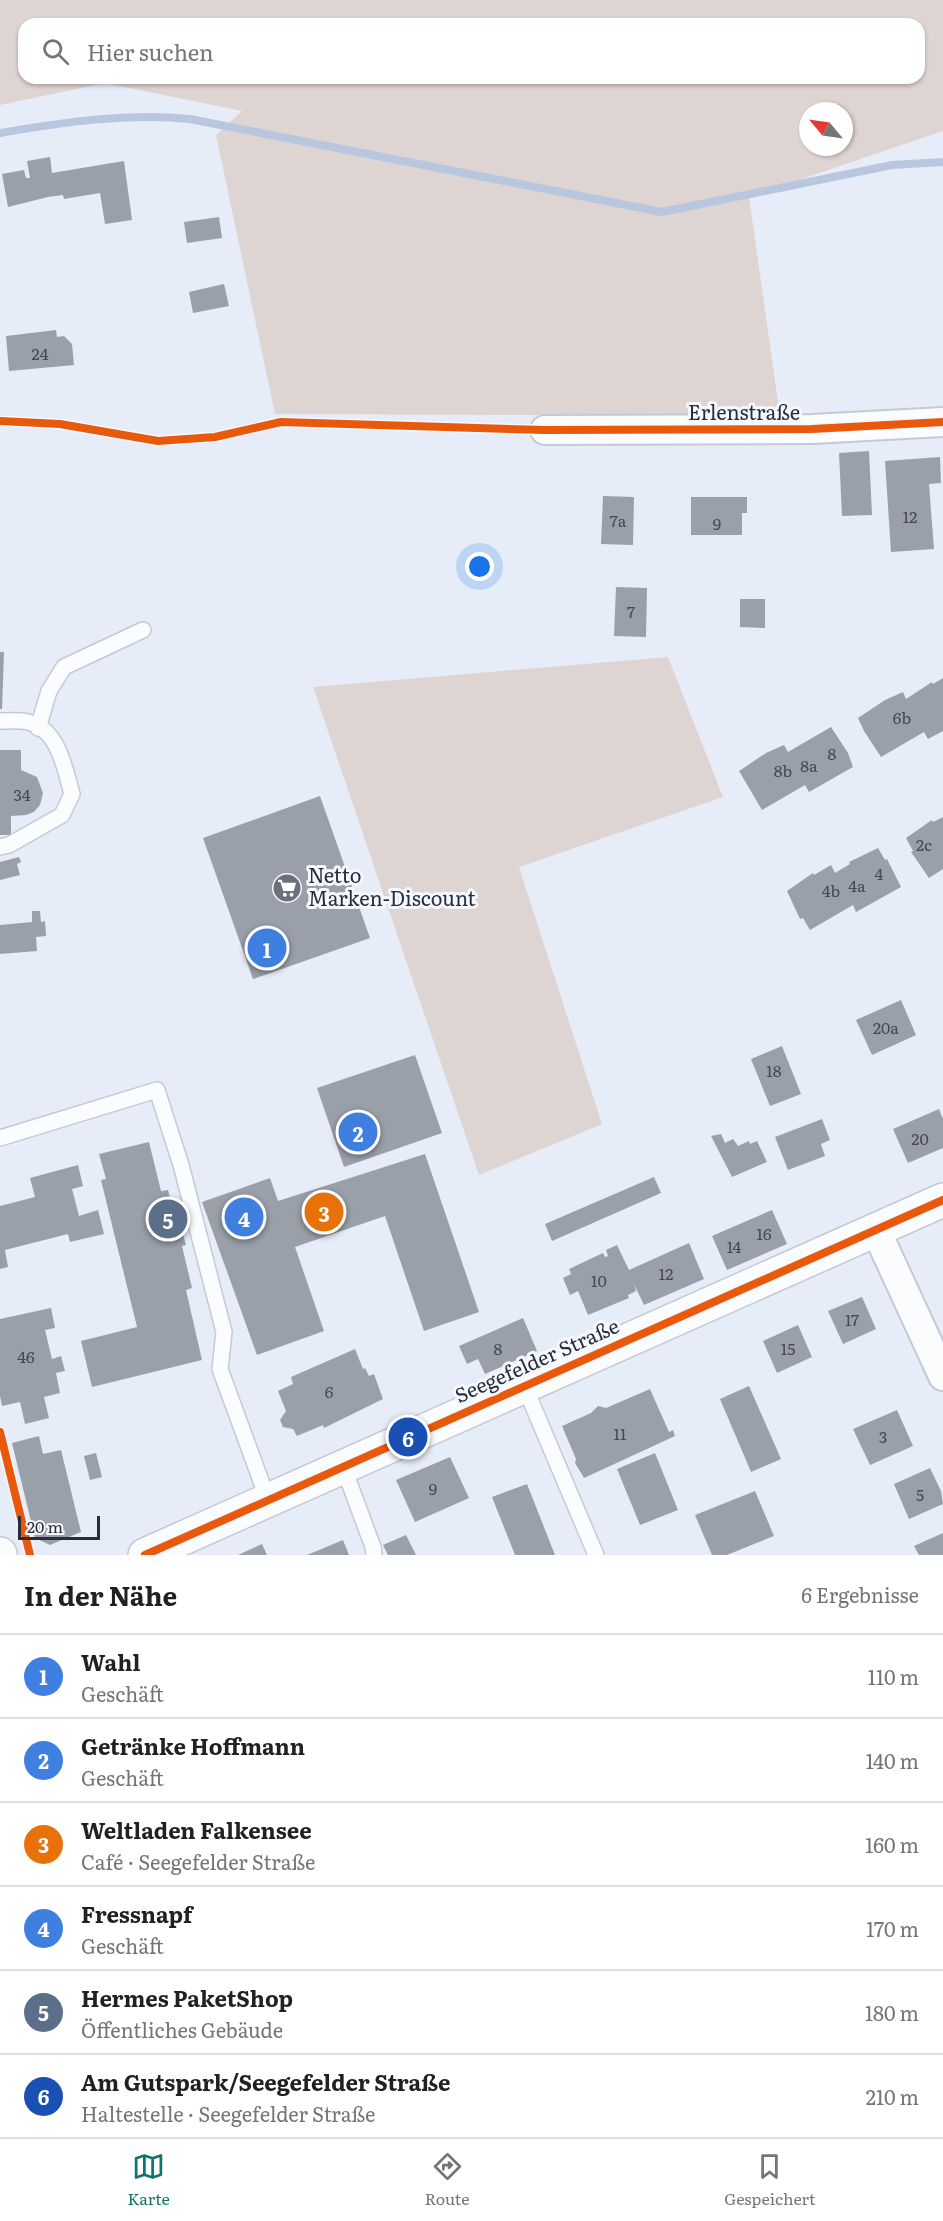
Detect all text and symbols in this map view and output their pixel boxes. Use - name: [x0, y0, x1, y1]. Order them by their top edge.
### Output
- search box: [18, 18, 925, 84]
- icon: search: [39, 35, 72, 68]
- text: Hier suchen: [87, 35, 214, 68]
- north arrow: [799, 102, 853, 156]
- house number: 24: [32, 341, 49, 365]
- street label: Erlenstraße: [688, 396, 800, 426]
- house number: 12: [903, 504, 917, 528]
- house number: 7a: [610, 508, 627, 532]
- house number: 9: [713, 511, 721, 535]
- your location: [465, 552, 494, 581]
- house number: 7: [627, 599, 635, 623]
- house number: 6b: [893, 705, 911, 729]
- house number: 8: [828, 741, 837, 765]
- house number: 8a: [800, 753, 818, 777]
- house number: 8b: [774, 758, 792, 782]
- house number: 34: [13, 782, 31, 806]
- house number: 2c: [916, 832, 932, 856]
- place label: Netto Marken-Discount: [308, 859, 476, 912]
- house number: 4: [875, 861, 884, 885]
- supermarket icon: Netto Marken-Discount: [271, 872, 303, 904]
- house number: 4a: [848, 873, 866, 897]
- house number: 4b: [822, 878, 840, 902]
- pin: 1: [248, 926, 286, 970]
- house number: 20a: [873, 1015, 899, 1039]
- house number: 18: [766, 1058, 782, 1082]
- pin: 2: [338, 1110, 378, 1154]
- house number: 20: [911, 1126, 929, 1150]
- pin: 3: [304, 1190, 344, 1234]
- pin: 4: [224, 1194, 264, 1240]
- pin: 5: [148, 1196, 188, 1242]
- house number: 16: [756, 1221, 772, 1245]
- house number: 14: [727, 1234, 742, 1258]
- house number: 12: [659, 1261, 673, 1285]
- house number: 10: [591, 1268, 607, 1292]
- house number: 17: [845, 1307, 859, 1331]
- street label: Seegefelder Straße: [449, 1309, 623, 1409]
- house number: 8: [494, 1336, 503, 1360]
- house number: 15: [781, 1336, 795, 1360]
- house number: 46: [17, 1344, 35, 1368]
- house number: 6: [325, 1379, 334, 1403]
- pin: 6: [388, 1414, 428, 1460]
- house number: 11: [613, 1421, 627, 1445]
- house number: 3: [879, 1424, 887, 1448]
- house number: 9: [429, 1476, 437, 1500]
- house number: 5: [916, 1482, 924, 1506]
- scale bar: [18, 1513, 100, 1540]
- text: 20 m: [27, 1514, 63, 1538]
- text: In der Nähe: [24, 1575, 177, 1614]
- text: 6 Ergebnisse: [801, 1579, 919, 1609]
- text: Wahl: [81, 1645, 140, 1678]
- text: 1: [39, 1661, 48, 1691]
- text: 110 m: [868, 1661, 919, 1691]
- text: Geschäft: [81, 1678, 164, 1708]
- text: Getränke Hoffmann: [81, 1729, 305, 1762]
- text: 2: [38, 1745, 49, 1775]
- text: 140 m: [866, 1745, 919, 1775]
- text: Geschäft: [81, 1762, 164, 1792]
- text: Weltladen Falkensee: [81, 1813, 312, 1846]
- text: 3: [38, 1829, 49, 1859]
- text: 160 m: [865, 1829, 919, 1859]
- text: Café · Seegefelder Straße: [81, 1846, 315, 1876]
- text: Fressnapf: [81, 1897, 192, 1930]
- text: 4: [37, 1913, 50, 1943]
- text: 170 m: [866, 1913, 919, 1943]
- text: Geschäft: [81, 1930, 164, 1960]
- text: Hermes PaketShop: [81, 1981, 293, 2014]
- text: 5: [38, 1997, 49, 2027]
- text: 180 m: [865, 1997, 919, 2027]
- text: Öffentliches Gebäude: [81, 2014, 283, 2044]
- text: Am Gutspark/Seegefelder Straße: [81, 2065, 451, 2098]
- text: 6: [38, 2081, 49, 2111]
- text: 210 m: [866, 2081, 919, 2111]
- text: Haltestelle · Seegefelder Straße: [81, 2098, 376, 2128]
- tab: Karte: [127, 2150, 170, 2210]
- tab: Route: [425, 2150, 469, 2210]
- tab: Gespeichert: [724, 2150, 816, 2210]

